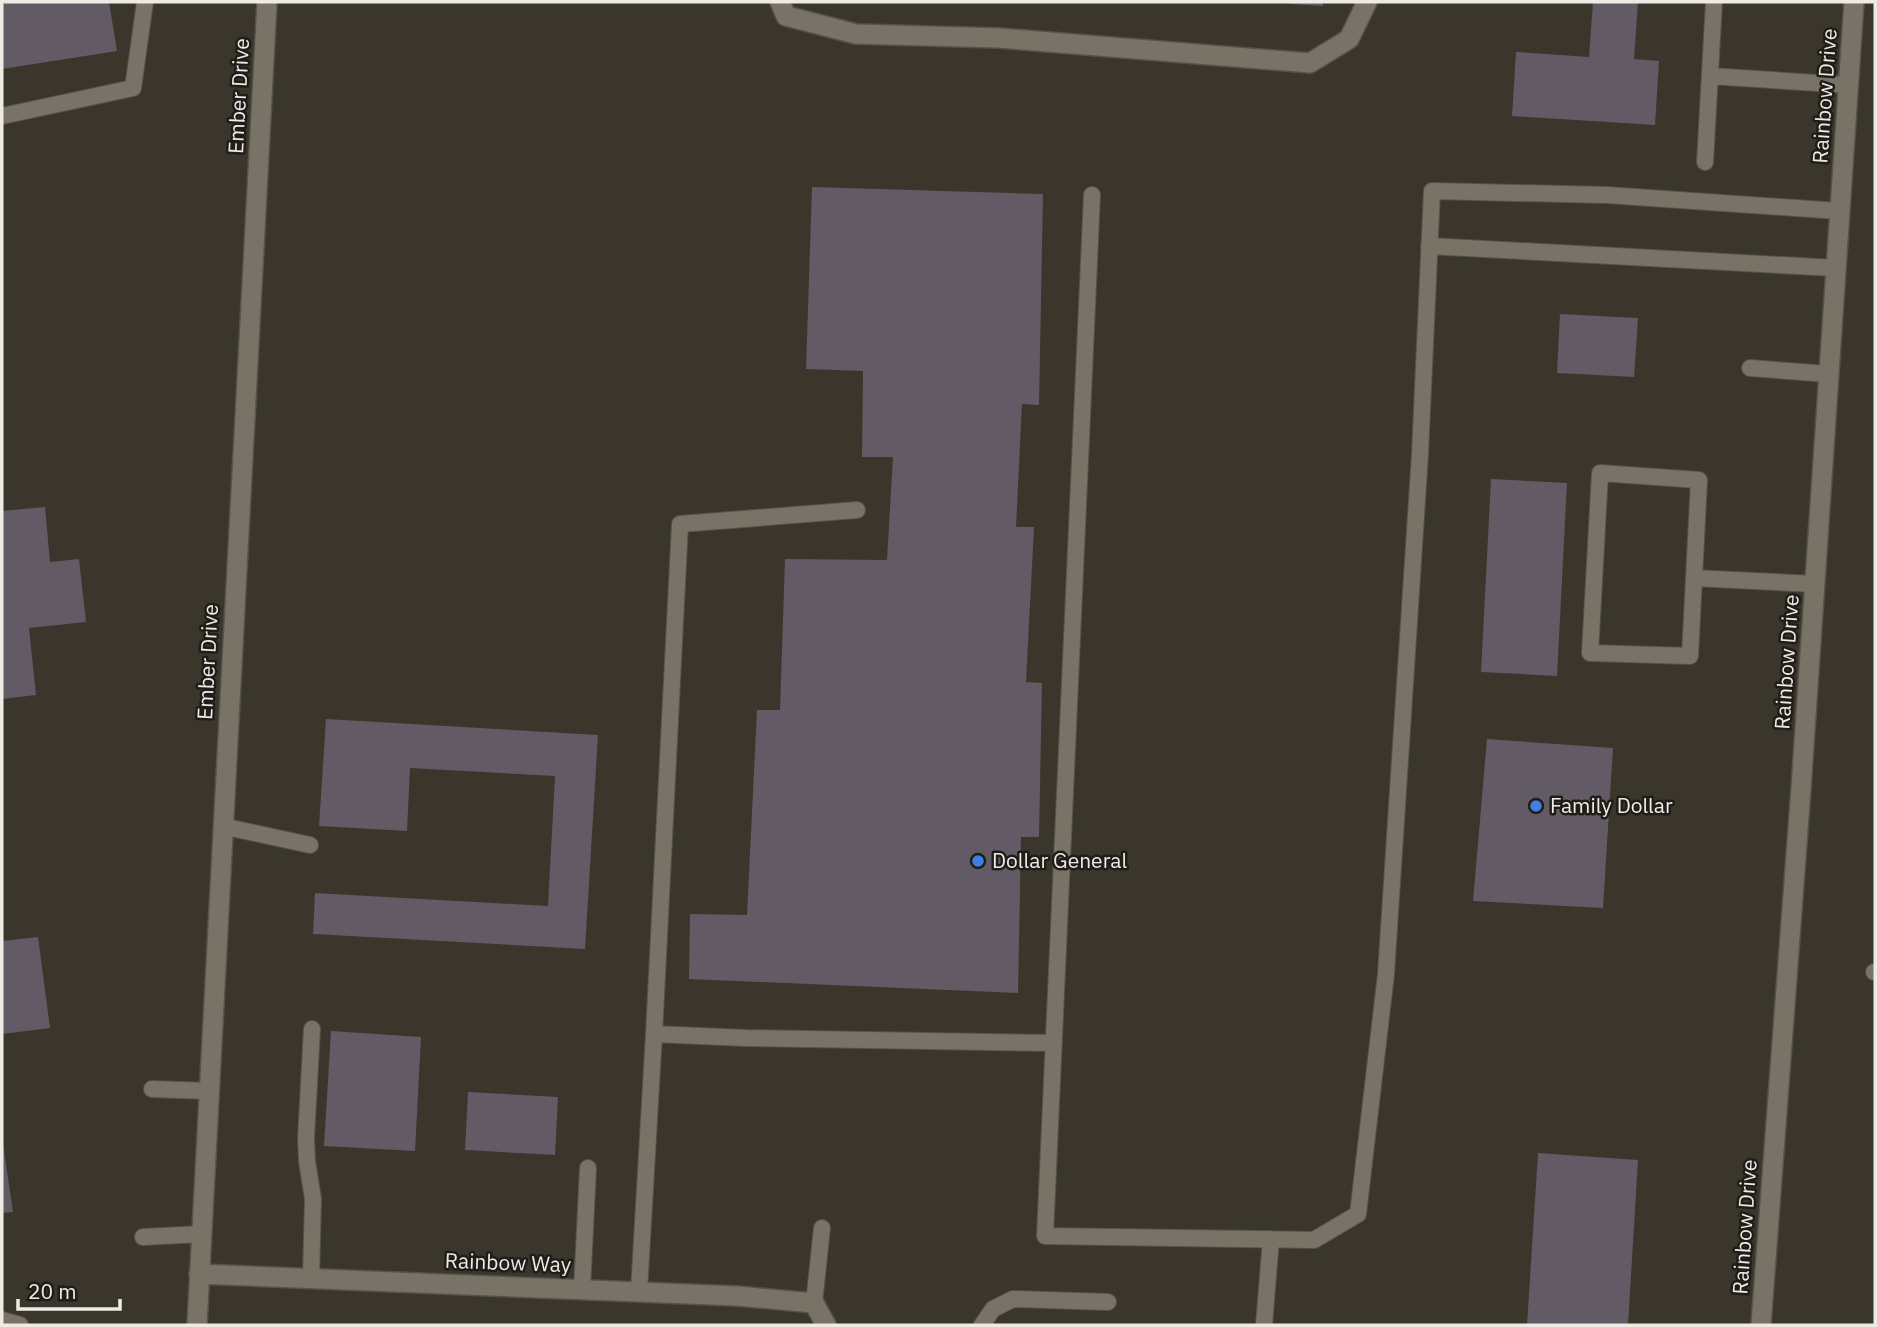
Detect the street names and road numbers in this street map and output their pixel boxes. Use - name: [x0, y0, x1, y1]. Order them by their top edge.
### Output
- street label: Rainbow Drive: [1805, 27, 1843, 164]
- street label: Ember Drive: [221, 37, 255, 154]
- street label: Rainbow Drive: [1767, 593, 1805, 730]
- street label: Ember Drive: [190, 603, 224, 720]
- street label: Rainbow Drive: [1725, 1158, 1763, 1295]
- street label: Rainbow Way: [444, 1246, 572, 1278]

